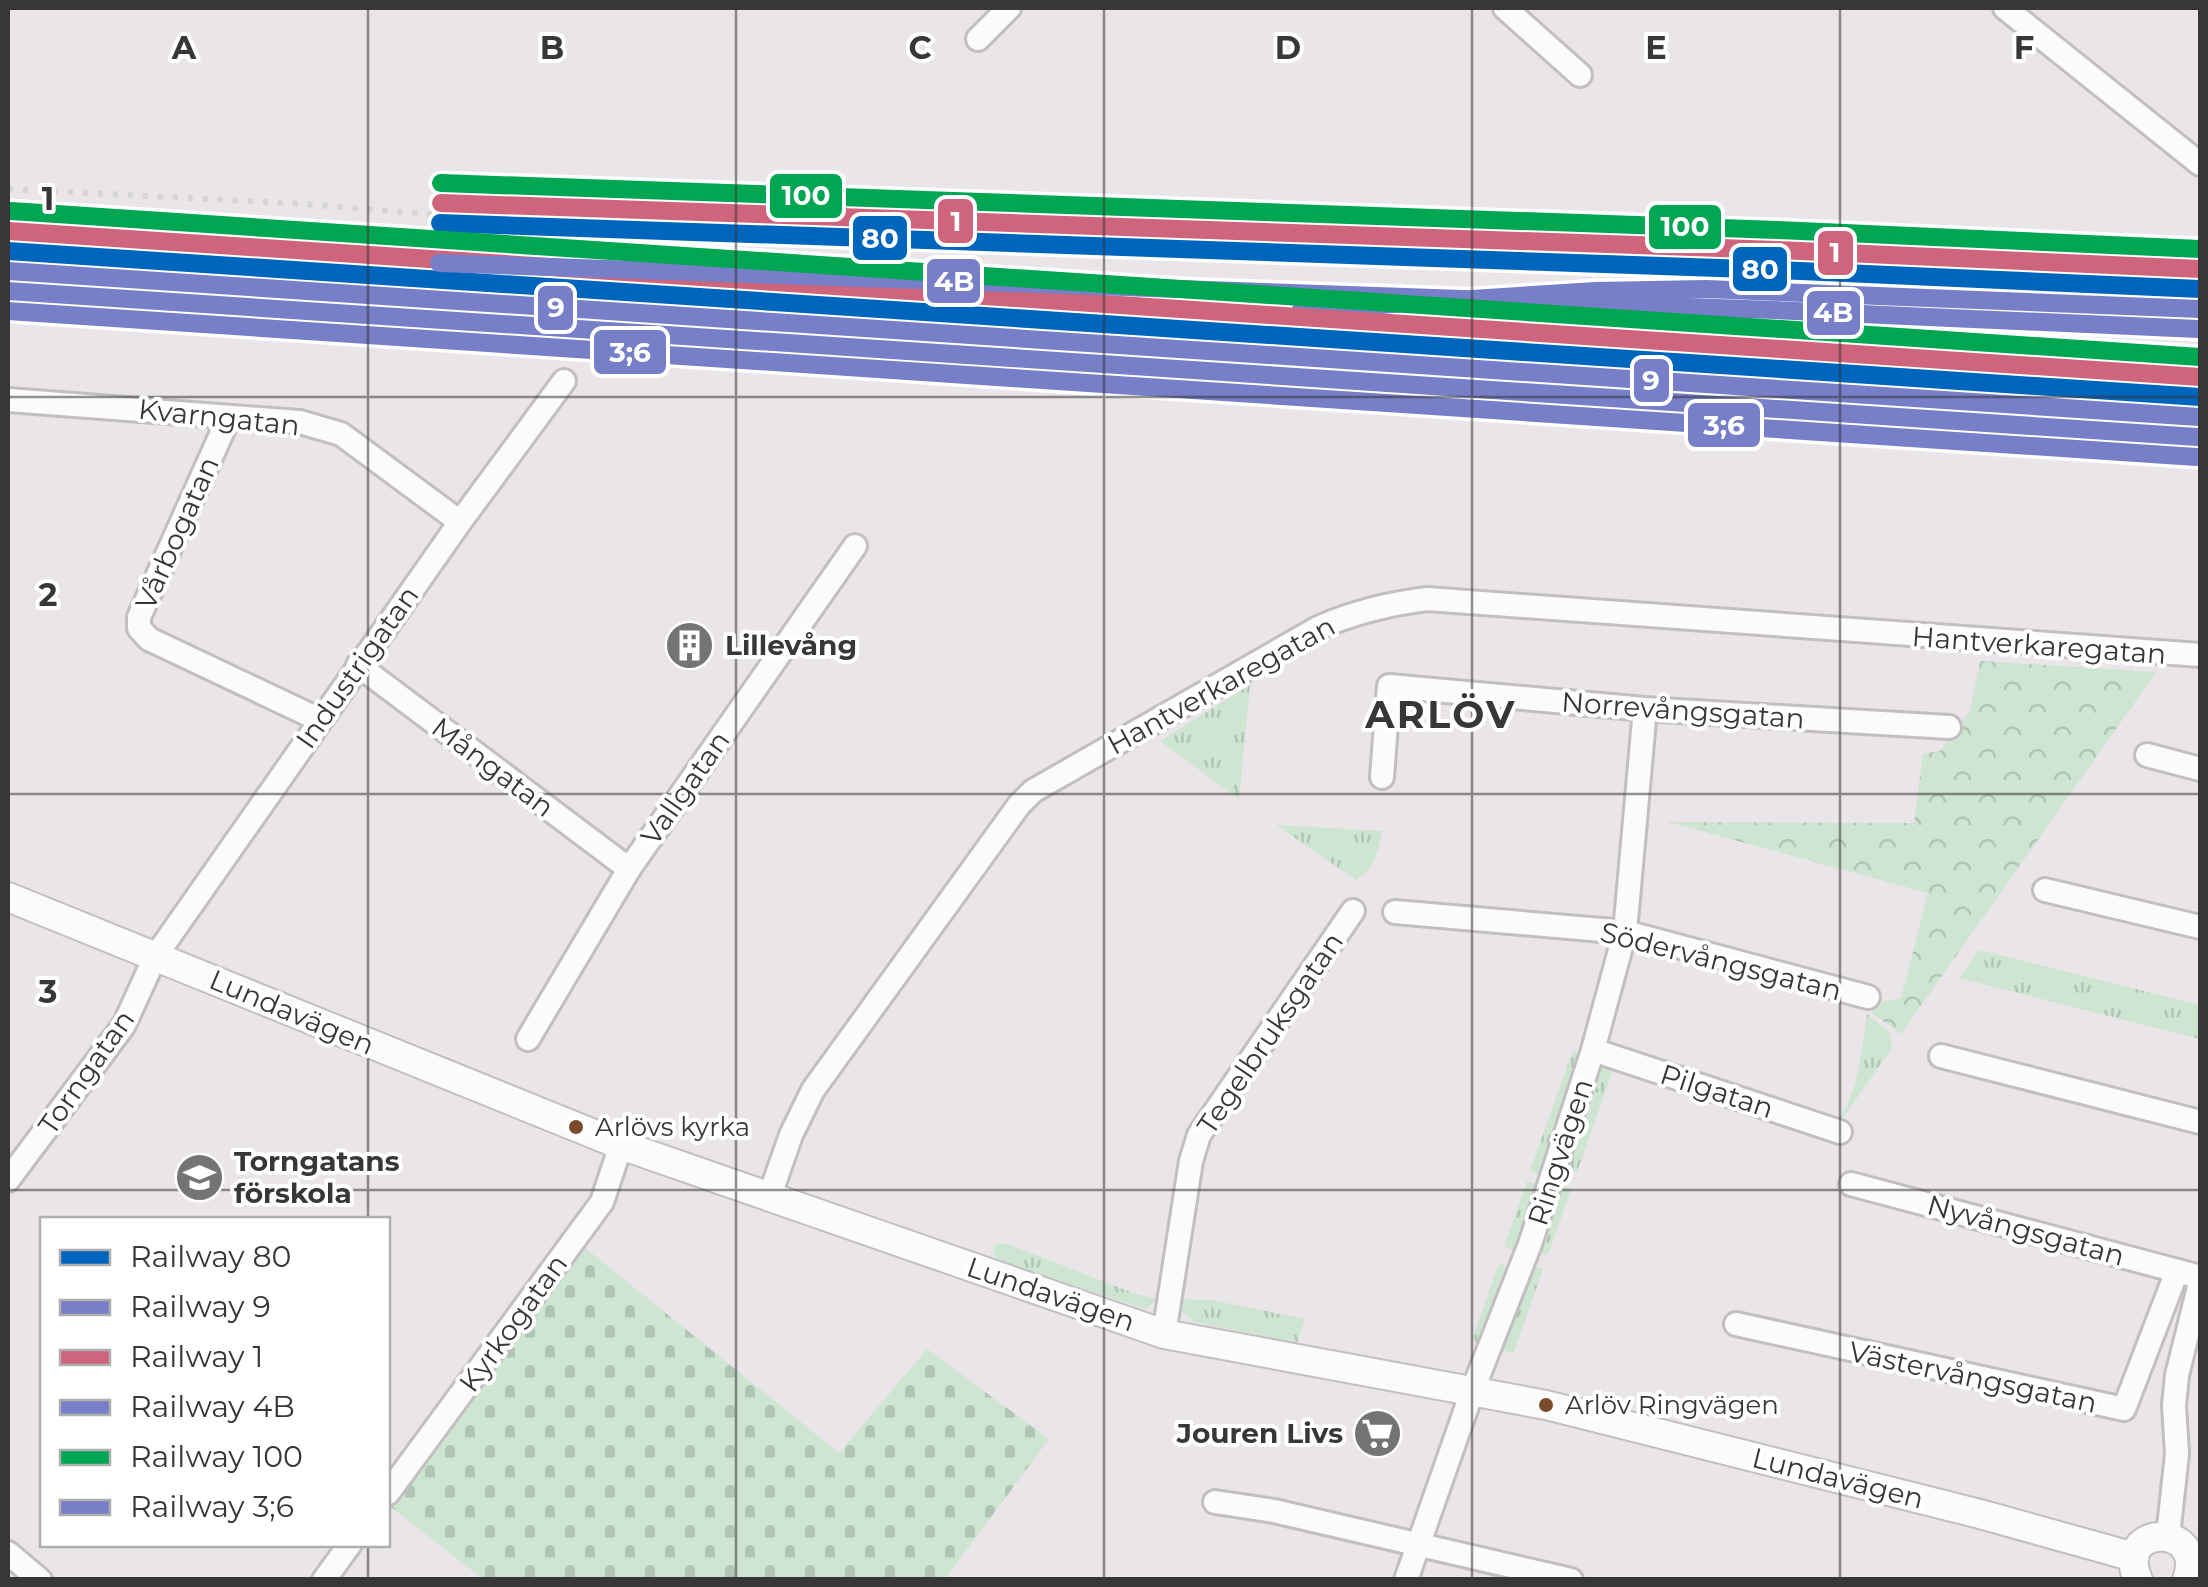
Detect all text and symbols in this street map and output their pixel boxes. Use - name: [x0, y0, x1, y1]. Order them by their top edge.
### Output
- text: A: [171, 28, 197, 67]
- text: B: [540, 28, 564, 67]
- text: C: [908, 28, 932, 67]
- text: D: [1275, 28, 1301, 67]
- text: E: [1645, 28, 1667, 67]
- text: F: [2014, 28, 2034, 67]
- line badge: 100: [768, 172, 844, 220]
- text: 100: [781, 178, 831, 212]
- text: 1: [42, 179, 54, 218]
- line badge: 1: [936, 197, 975, 245]
- line badge: 100: [1647, 203, 1723, 251]
- text: 1: [951, 204, 961, 238]
- text: 100: [1660, 209, 1710, 243]
- line badge: 80: [851, 214, 909, 262]
- text: 80: [861, 221, 899, 255]
- line badge: 1: [1816, 229, 1855, 277]
- text: 1: [1830, 235, 1840, 269]
- line badge: 80: [1731, 245, 1789, 293]
- text: 80: [1741, 252, 1779, 286]
- line badge: 4B: [925, 257, 982, 305]
- text: 4B: [934, 264, 974, 298]
- line badge: 9: [536, 284, 575, 332]
- line badge: 4B: [1805, 289, 1862, 337]
- text: 9: [547, 290, 565, 324]
- text: 4B: [1813, 295, 1853, 329]
- line badge: 3;6: [592, 328, 668, 376]
- text: 3;6: [608, 335, 651, 369]
- line badge: 9: [1632, 357, 1671, 404]
- text: 9: [1642, 363, 1660, 397]
- street label: Kvarngatan: [137, 392, 301, 442]
- line badge: 3;6: [1686, 401, 1762, 449]
- text: 3;6: [1702, 408, 1745, 442]
- street label: Vårbogatan: [128, 451, 226, 615]
- text: 2: [39, 575, 57, 614]
- street label: Industrigatan: [288, 579, 426, 755]
- street label: Hantverkaregatan: [1101, 608, 1341, 762]
- building icon: Lillevång: [664, 619, 716, 671]
- street label: Hantverkaregatan: [1911, 619, 2167, 671]
- place label: Lillevång: [725, 628, 857, 662]
- street label: Norrevångsgatan: [1560, 685, 1806, 735]
- district label: ARLÖV: [1364, 691, 1517, 738]
- street label: Mångatan: [425, 710, 561, 824]
- street label: Vallgatan: [633, 724, 737, 852]
- street label: Södervångsgatan: [1597, 915, 1845, 1007]
- street label: Tegelbruksgatan: [1190, 926, 1350, 1140]
- street label: Lundavägen: [205, 962, 379, 1062]
- text: 3: [38, 972, 57, 1011]
- street label: Torngatan: [31, 1003, 141, 1141]
- street label: Pilgatan: [1656, 1057, 1778, 1125]
- street label: Ringvägen: [1520, 1074, 1600, 1230]
- place label: Arlövs kyrka: [595, 1111, 750, 1143]
- marker: Arlövs kyrka: [566, 1117, 586, 1137]
- place label: Torngatans förskola: [234, 1144, 400, 1210]
- school or university icon: Torngatans förskola: [173, 1151, 225, 1203]
- street label: Nyvångsgatan: [1924, 1187, 2128, 1273]
- legend: [40, 1217, 390, 1547]
- text: Railway 80: [130, 1238, 291, 1275]
- street label: Kyrkogatan: [452, 1248, 574, 1398]
- street label: Lundavägen: [963, 1249, 1139, 1339]
- text: Railway 9: [130, 1288, 271, 1325]
- street label: Västervångsgatan: [1846, 1334, 2100, 1420]
- text: Railway 1: [130, 1338, 263, 1375]
- text: Railway 4B: [130, 1388, 295, 1425]
- place label: Arlöv Ringvägen: [1565, 1389, 1779, 1421]
- marker: Arlöv Ringvägen: [1536, 1395, 1556, 1415]
- supermarket icon: Jouren Livs: [1352, 1407, 1404, 1459]
- place label: Jouren Livs: [1176, 1416, 1343, 1450]
- text: Railway 100: [130, 1438, 303, 1475]
- street label: Lundavägen: [1749, 1440, 1927, 1516]
- text: Railway 3;6: [130, 1488, 294, 1525]

